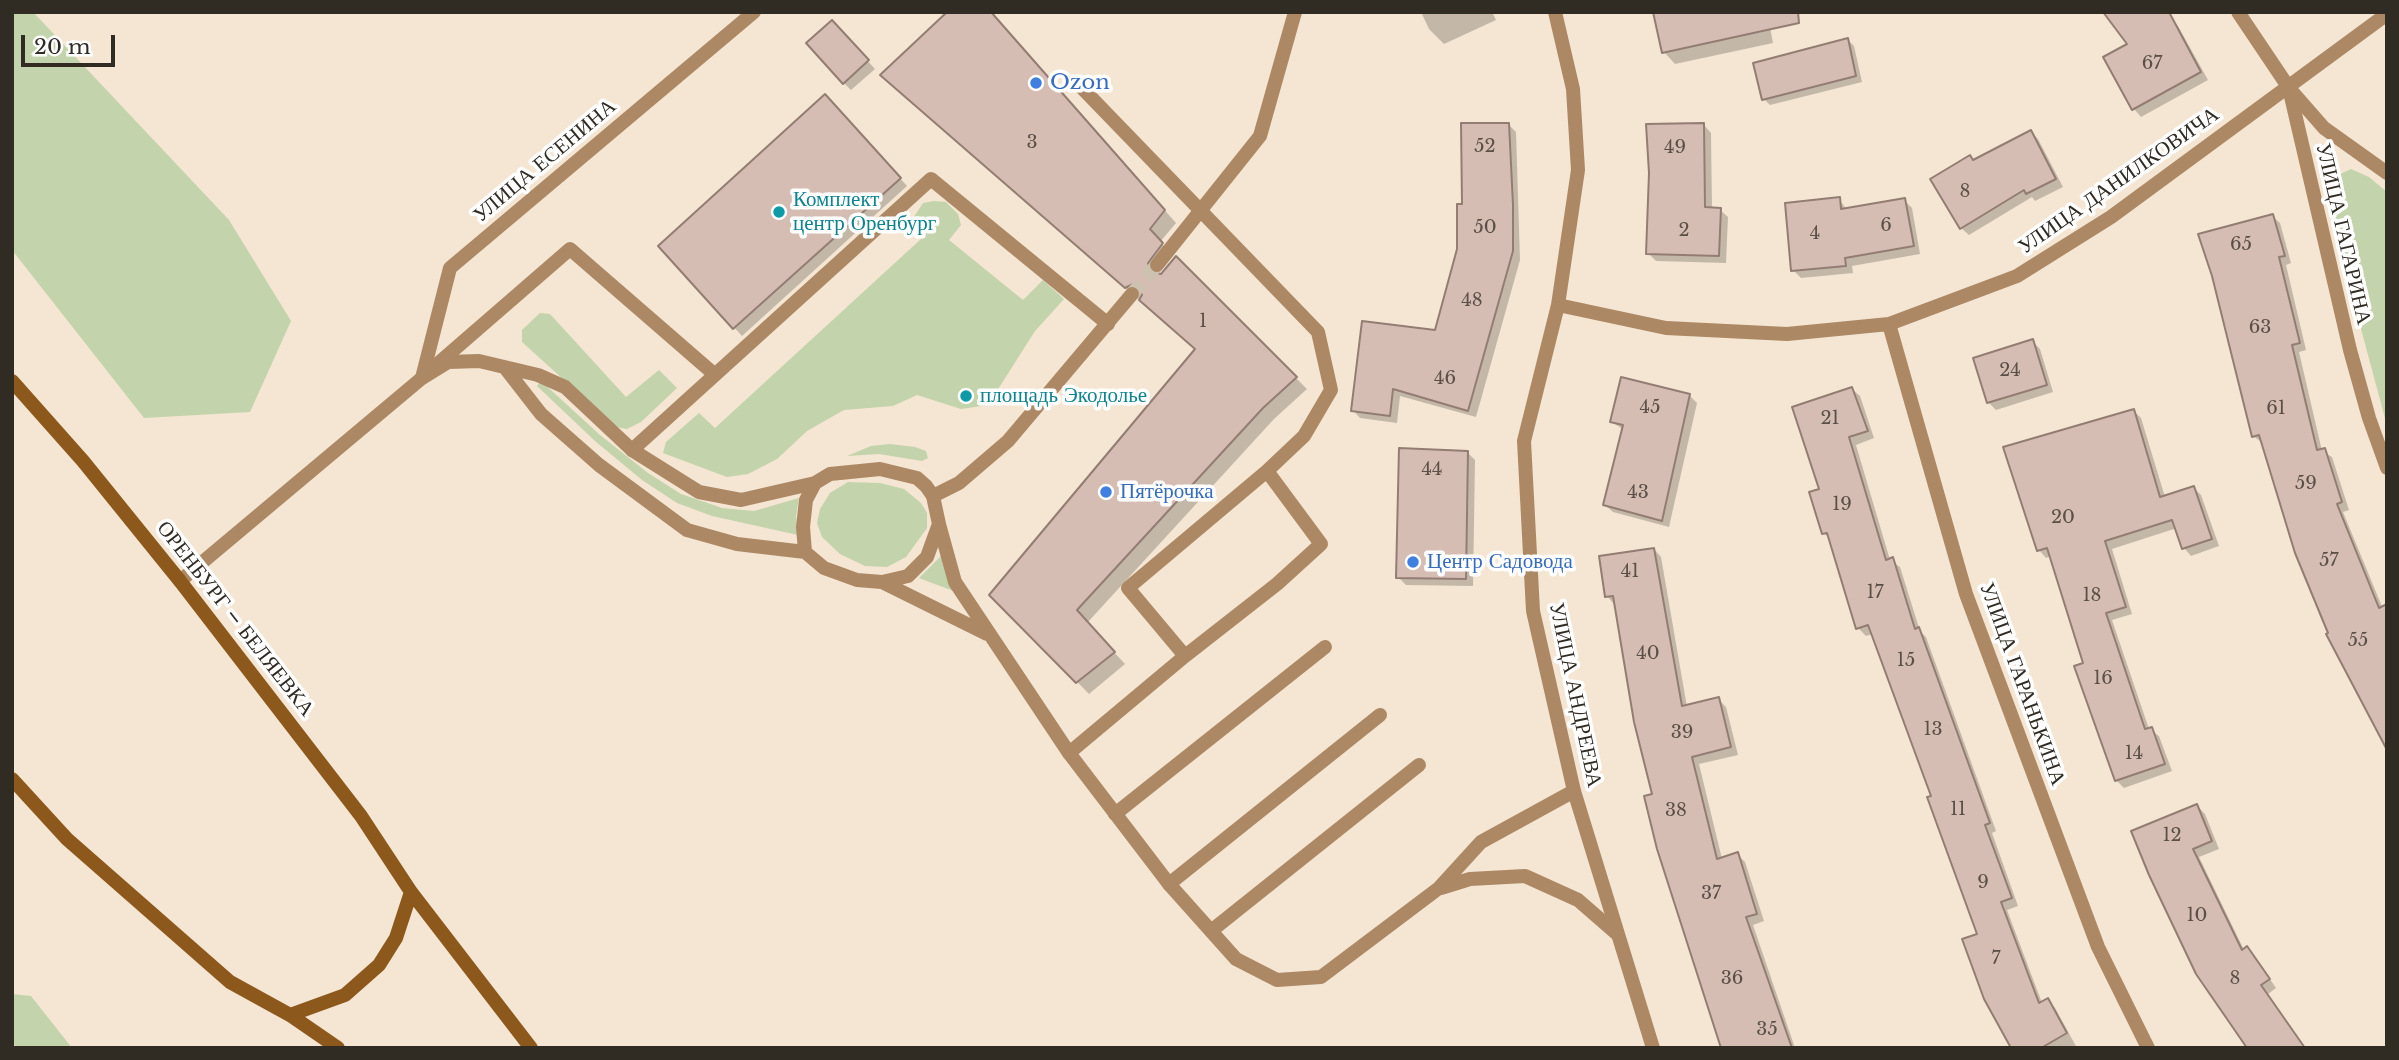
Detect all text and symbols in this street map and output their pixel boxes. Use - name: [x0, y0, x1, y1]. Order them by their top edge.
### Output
- scale bar: [24, 21, 119, 65]
- text: 20 m: [34, 34, 91, 60]
- house number: 67: [2142, 53, 2162, 75]
- place label: Ozon: [1050, 70, 1110, 96]
- marker: Ozon: [1028, 75, 1044, 91]
- street label: УЛИЦА ЕСЕНИНА: [468, 94, 622, 228]
- street label: УЛИЦА ДАНИЛКОВИЧА: [2014, 102, 2224, 260]
- house number: 3: [1026, 132, 1038, 154]
- house number: 52: [1474, 136, 1496, 158]
- house number: 49: [1664, 137, 1686, 159]
- street label: УЛИЦА ГАГАРИНА: [2310, 141, 2376, 327]
- house number: 8: [1960, 181, 1970, 203]
- place label: Комплект центр Оренбург: [793, 187, 936, 237]
- marker: Комплект центр Оренбург: [771, 204, 787, 220]
- house number: 6: [1880, 215, 1892, 237]
- house number: 50: [1473, 217, 1497, 239]
- house number: 2: [1678, 220, 1690, 242]
- house number: 4: [1810, 223, 1820, 245]
- house number: 65: [2230, 234, 2252, 256]
- house number: 48: [1461, 290, 1483, 312]
- house number: 1: [1199, 311, 1207, 333]
- house number: 63: [2249, 317, 2271, 339]
- house number: 24: [1999, 360, 2021, 382]
- house number: 46: [1434, 368, 1456, 390]
- place label: площадь Экодолье: [980, 383, 1147, 409]
- marker: площадь Экодолье: [958, 388, 974, 404]
- house number: 45: [1640, 397, 1660, 419]
- house number: 61: [2266, 398, 2286, 420]
- house number: 21: [1820, 408, 1840, 430]
- house number: 44: [1421, 459, 1443, 481]
- house number: 59: [2295, 473, 2317, 495]
- place label: Пятёрочка: [1120, 479, 1214, 505]
- house number: 43: [1627, 482, 1649, 504]
- marker: Пятёрочка: [1098, 484, 1114, 500]
- house number: 19: [1832, 494, 1852, 516]
- house number: 20: [2051, 507, 2075, 529]
- street label: ОРЕНБУРГ – БЕЛЯЕВКА: [151, 516, 319, 722]
- place label: Центр Садовода: [1427, 549, 1573, 575]
- house number: 57: [2319, 550, 2339, 572]
- marker: Центр Садовода: [1405, 554, 1421, 570]
- house number: 41: [1621, 561, 1639, 583]
- street label: УЛИЦА ГАРАНЬКИНА: [1974, 579, 2070, 789]
- house number: 17: [1866, 582, 1884, 604]
- house number: 18: [2083, 585, 2101, 607]
- street label: УЛИЦА АНДРЕЕВА: [1543, 600, 1607, 790]
- house number: 55: [2348, 630, 2368, 652]
- house number: 40: [1636, 643, 1660, 665]
- house number: 15: [1897, 650, 1915, 672]
- house number: 16: [2093, 668, 2113, 690]
- house number: 13: [1923, 719, 1943, 741]
- house number: 39: [1671, 722, 1693, 744]
- house number: 14: [2125, 743, 2143, 765]
- house number: 11: [1950, 799, 1966, 821]
- house number: 38: [1665, 800, 1687, 822]
- house number: 12: [2162, 825, 2182, 847]
- house number: 9: [1977, 872, 1989, 894]
- house number: 37: [1701, 883, 1721, 905]
- house number: 10: [2187, 905, 2207, 927]
- house number: 7: [1991, 948, 2001, 970]
- house number: 36: [1721, 968, 1743, 990]
- house number: 8: [2230, 968, 2240, 990]
- house number: 35: [1756, 1019, 1778, 1041]

